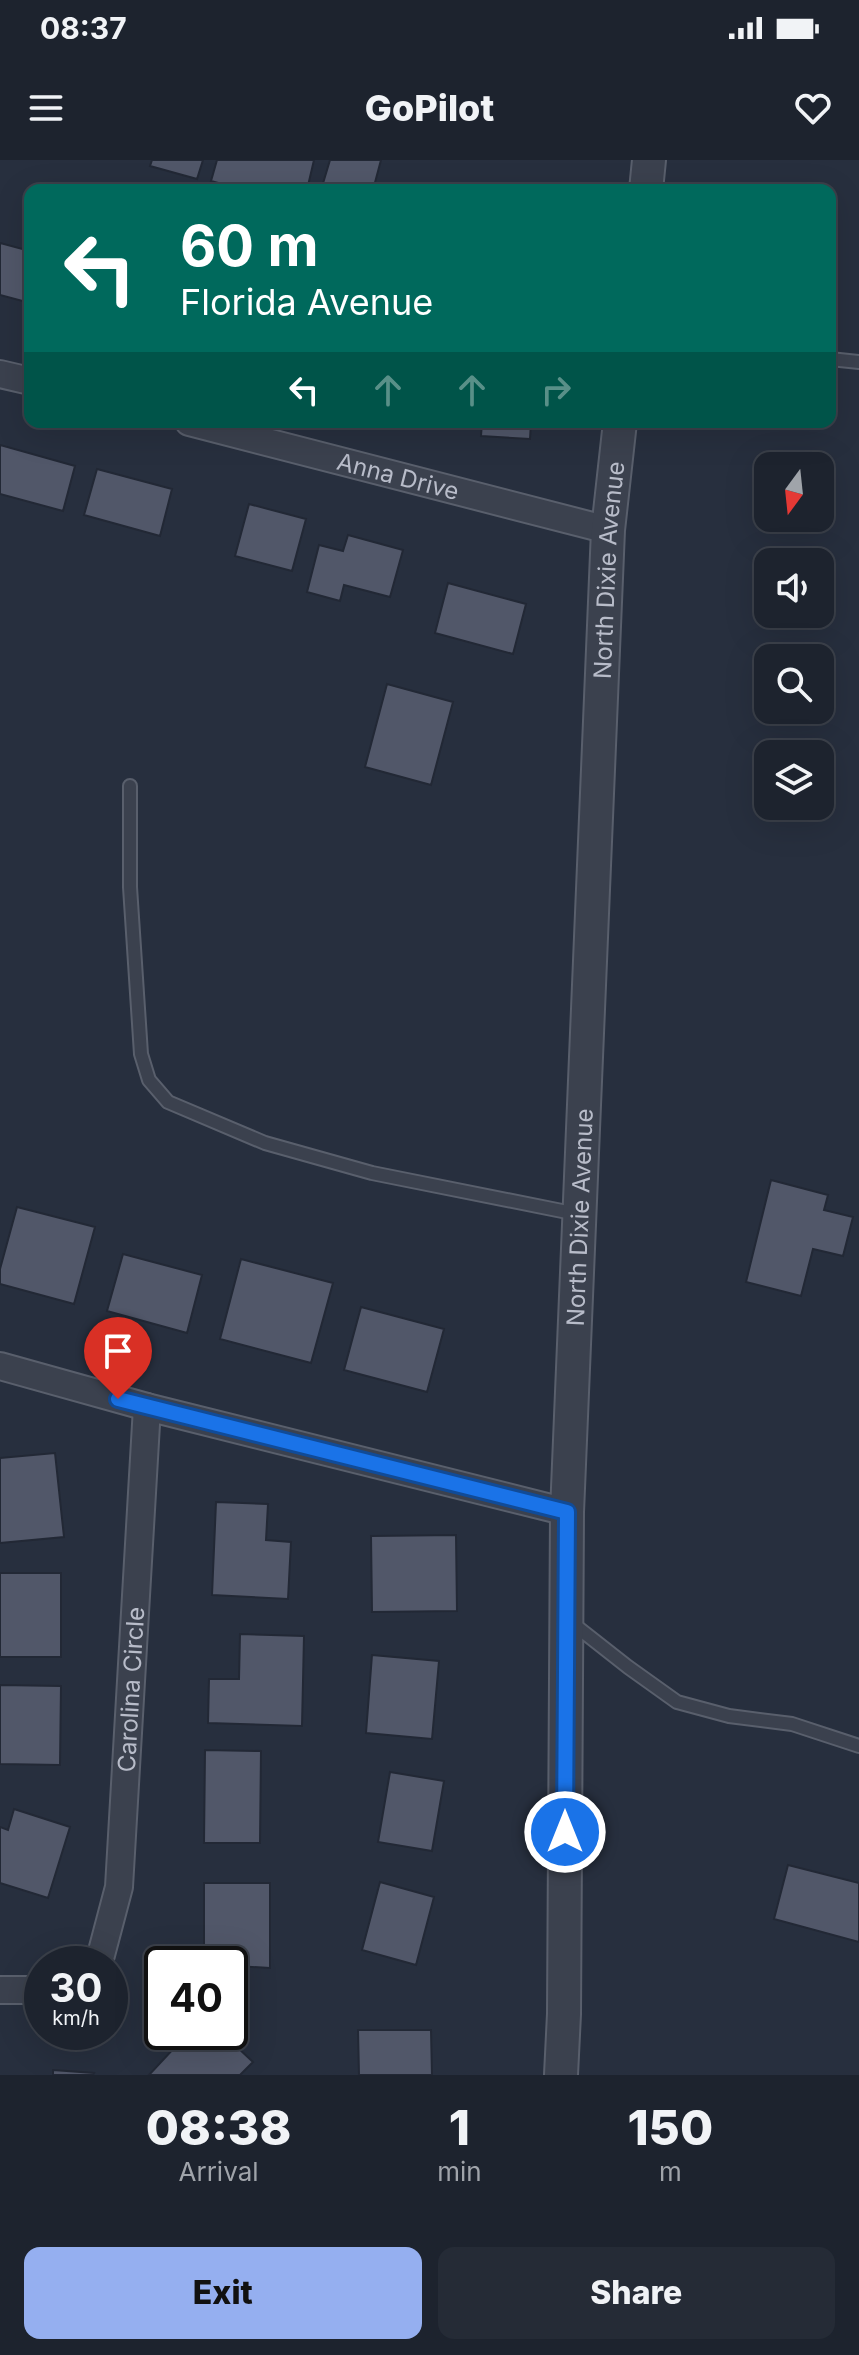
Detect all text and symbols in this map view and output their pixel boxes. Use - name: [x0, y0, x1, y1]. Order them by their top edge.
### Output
- text: 08:37: [40, 10, 127, 46]
- icon: menu: [24, 86, 68, 130]
- text: GoPilot: [365, 86, 494, 130]
- icon: heart: [791, 86, 835, 130]
- text: 60 m: [180, 212, 319, 280]
- icon: left: [48, 216, 152, 320]
- text: Florida Avenue: [180, 280, 433, 324]
- icon: left: [282, 368, 326, 412]
- icon: ahead: [366, 368, 410, 412]
- icon: ahead: [450, 368, 494, 412]
- icon: right: [534, 368, 578, 412]
- street label: Anna Drive: [334, 446, 462, 506]
- north arrow: [754, 452, 834, 532]
- map controls: [754, 452, 834, 820]
- street label: North Dixie Avenue: [587, 460, 630, 679]
- button: sound: [754, 548, 834, 628]
- button: search: [754, 644, 834, 724]
- button: layers: [754, 740, 834, 820]
- street label: North Dixie Avenue: [560, 1108, 598, 1327]
- pin: [84, 1317, 152, 1399]
- icon: arrive: [96, 1329, 140, 1373]
- street label: Carolina Circle: [111, 1606, 150, 1773]
- position arrow: [523, 1790, 607, 1874]
- speed limit sign: 40: [144, 1946, 248, 2050]
- text: 30: [50, 1963, 102, 2012]
- text: km/h: [52, 2006, 100, 2030]
- text: 08:38: [146, 2098, 291, 2157]
- text: 1: [449, 2098, 470, 2157]
- text: 150: [627, 2098, 713, 2157]
- text: Arrival: [179, 2156, 259, 2187]
- text: min: [437, 2156, 482, 2187]
- text: m: [659, 2156, 682, 2187]
- button: Exit: [24, 2247, 422, 2339]
- button: Share: [438, 2247, 835, 2339]

